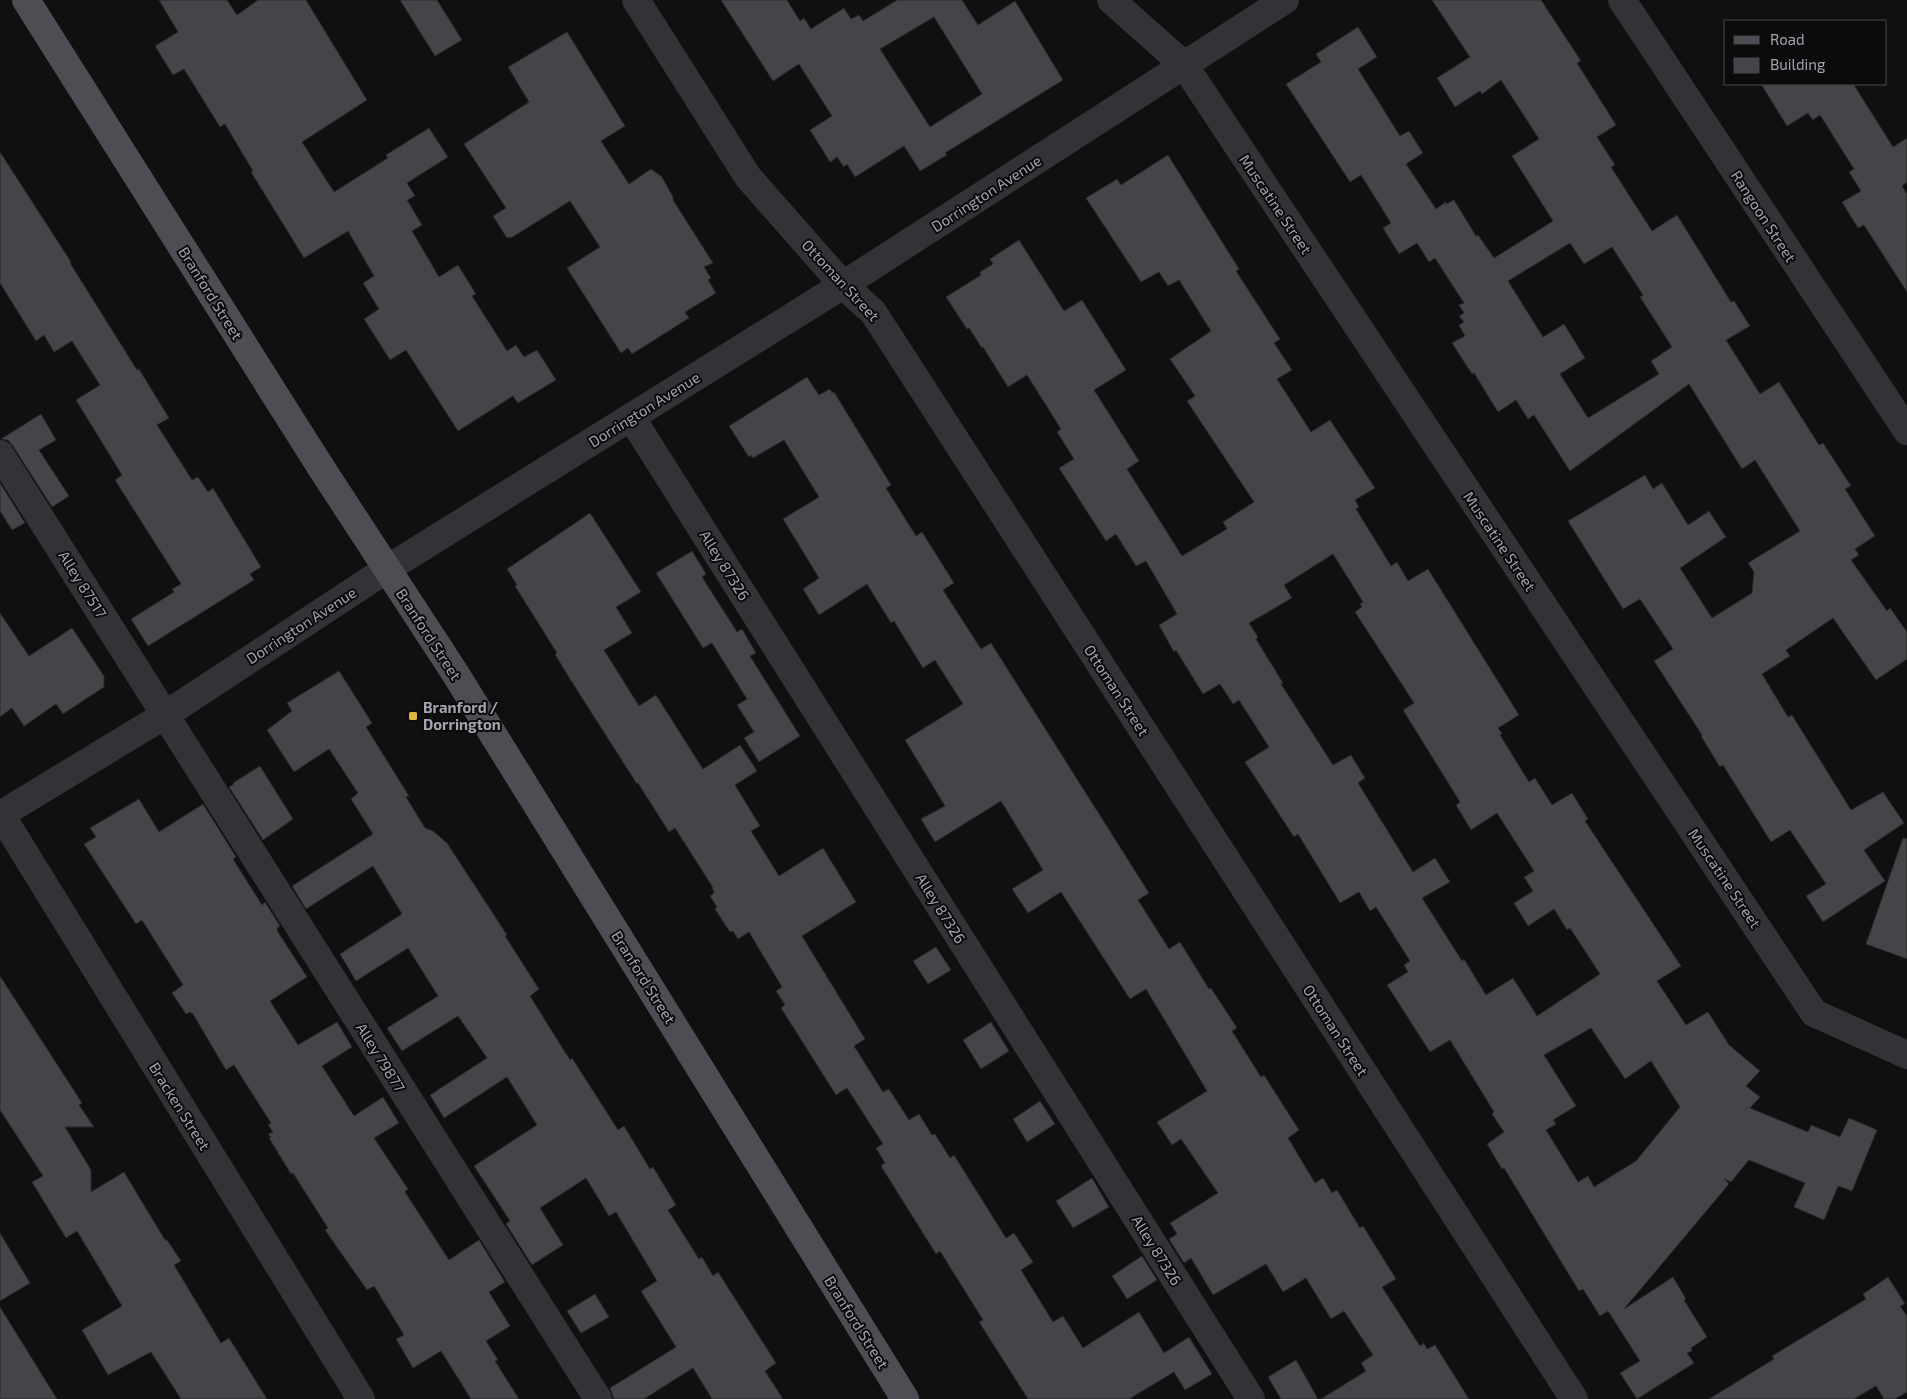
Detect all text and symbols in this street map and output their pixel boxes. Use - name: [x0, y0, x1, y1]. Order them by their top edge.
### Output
- legend: [1724, 20, 1887, 85]
- text: Road: [1770, 30, 1805, 48]
- text: Building: [1770, 55, 1826, 73]
- street label: Dorrington Avenue: [928, 151, 1044, 235]
- street label: Muscatine Street: [1236, 151, 1316, 257]
- street label: Rangoon Street: [1728, 167, 1800, 265]
- street label: Ottoman Street: [799, 235, 884, 325]
- street label: Branford Street: [175, 243, 247, 343]
- street label: Dorrington Avenue: [585, 368, 703, 450]
- street label: Muscatine Street: [1460, 488, 1540, 594]
- street label: Alley 87326: [696, 527, 754, 603]
- street label: Alley 87517: [55, 547, 111, 621]
- street label: Dorrington Avenue: [243, 583, 359, 667]
- street label: Branford Street: [393, 585, 466, 684]
- street label: Ottoman Street: [1081, 641, 1153, 739]
- place label: Branford / Dorrington: [423, 698, 501, 733]
- marker: Branford / Dorrington: [407, 710, 419, 722]
- street label: Muscatine Street: [1685, 825, 1765, 931]
- street label: Alley 87326: [912, 870, 970, 946]
- street label: Branford Street: [608, 927, 680, 1027]
- street label: Ottoman Street: [1300, 981, 1372, 1079]
- street label: Alley 79877: [353, 1019, 409, 1095]
- street label: Bracken Street: [146, 1059, 214, 1153]
- street label: Alley 87326: [1128, 1212, 1186, 1288]
- street label: Branford Street: [821, 1272, 893, 1372]

